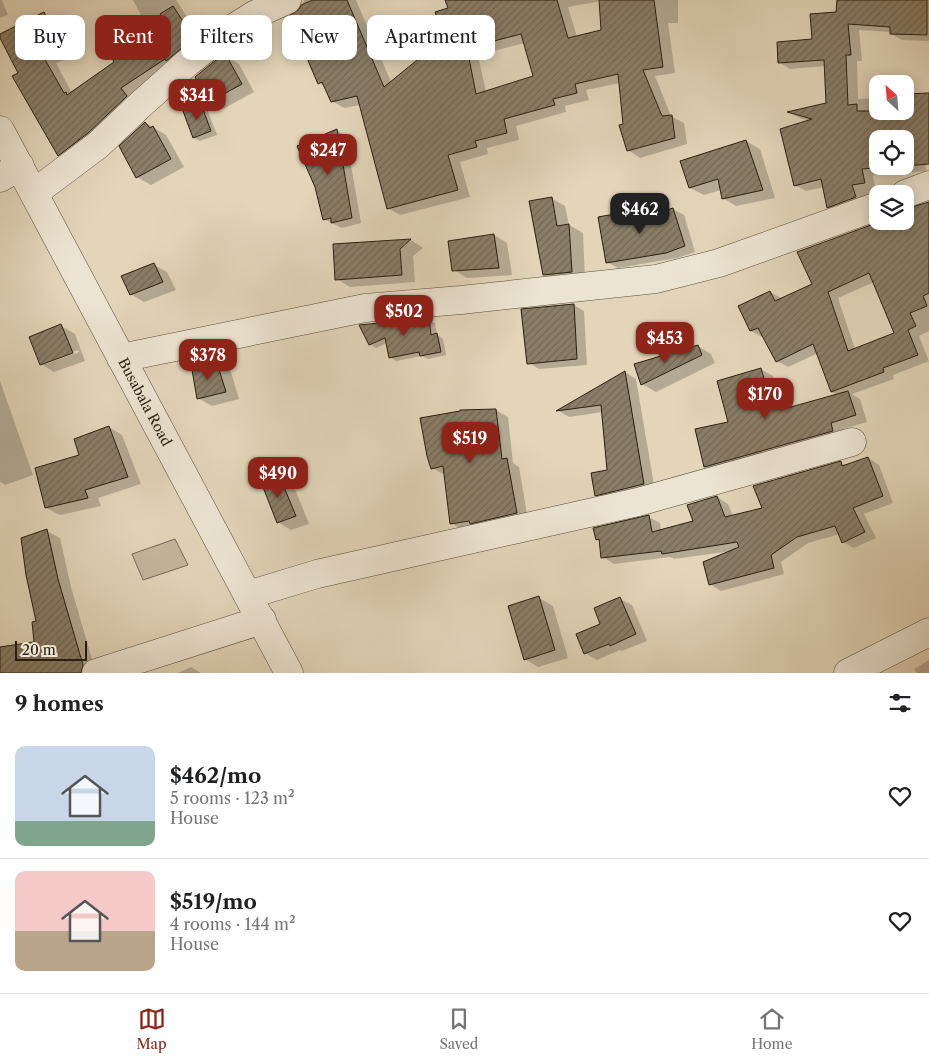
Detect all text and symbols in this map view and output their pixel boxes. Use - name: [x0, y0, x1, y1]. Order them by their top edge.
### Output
- chip: Buy: [15, 15, 85, 60]
- chip: Rent: [95, 15, 171, 60]
- chip: Filters: [181, 15, 272, 60]
- chip: New: [282, 15, 357, 60]
- chip: Apartment: [367, 15, 495, 60]
- north arrow: [869, 75, 914, 120]
- map controls: [869, 75, 914, 230]
- pin: $341: [167, 78, 227, 121]
- text: $341: [180, 85, 214, 105]
- button: locate: [869, 130, 914, 175]
- pin: $247: [298, 134, 358, 176]
- text: $247: [310, 140, 346, 160]
- button: layers: [869, 185, 914, 230]
- pin: $462: [610, 192, 670, 235]
- text: $462: [621, 199, 659, 219]
- pin: $502: [374, 294, 434, 337]
- text: $502: [385, 301, 423, 321]
- pin: $453: [635, 322, 695, 364]
- text: $453: [647, 328, 683, 348]
- pin: $378: [178, 338, 238, 381]
- text: $378: [190, 345, 226, 365]
- street label: Busabala Road: [114, 355, 176, 450]
- pin: $170: [735, 378, 795, 420]
- text: $170: [748, 384, 782, 404]
- pin: $519: [440, 422, 500, 464]
- text: $519: [453, 428, 487, 448]
- pin: $490: [248, 456, 308, 499]
- text: $490: [259, 463, 297, 483]
- scale bar: [15, 638, 88, 661]
- text: 20 m: [22, 641, 56, 659]
- icon: filters: [886, 689, 914, 717]
- text: 9 homes: [15, 691, 104, 716]
- text: $462/mo: [170, 763, 261, 788]
- icon: home: [55, 766, 115, 826]
- icon: heart: [886, 782, 914, 810]
- text: 5 rooms · 123 m²: [170, 788, 294, 808]
- text: House: [170, 808, 219, 828]
- text: $519/mo: [170, 889, 257, 914]
- icon: home: [55, 891, 115, 951]
- icon: heart: [886, 907, 914, 935]
- text: 4 rooms · 144 m²: [170, 914, 295, 934]
- text: House: [170, 934, 219, 954]
- tab: Map: [136, 1005, 167, 1053]
- tab: Saved: [440, 1005, 478, 1053]
- tab: Home: [751, 1005, 792, 1053]

